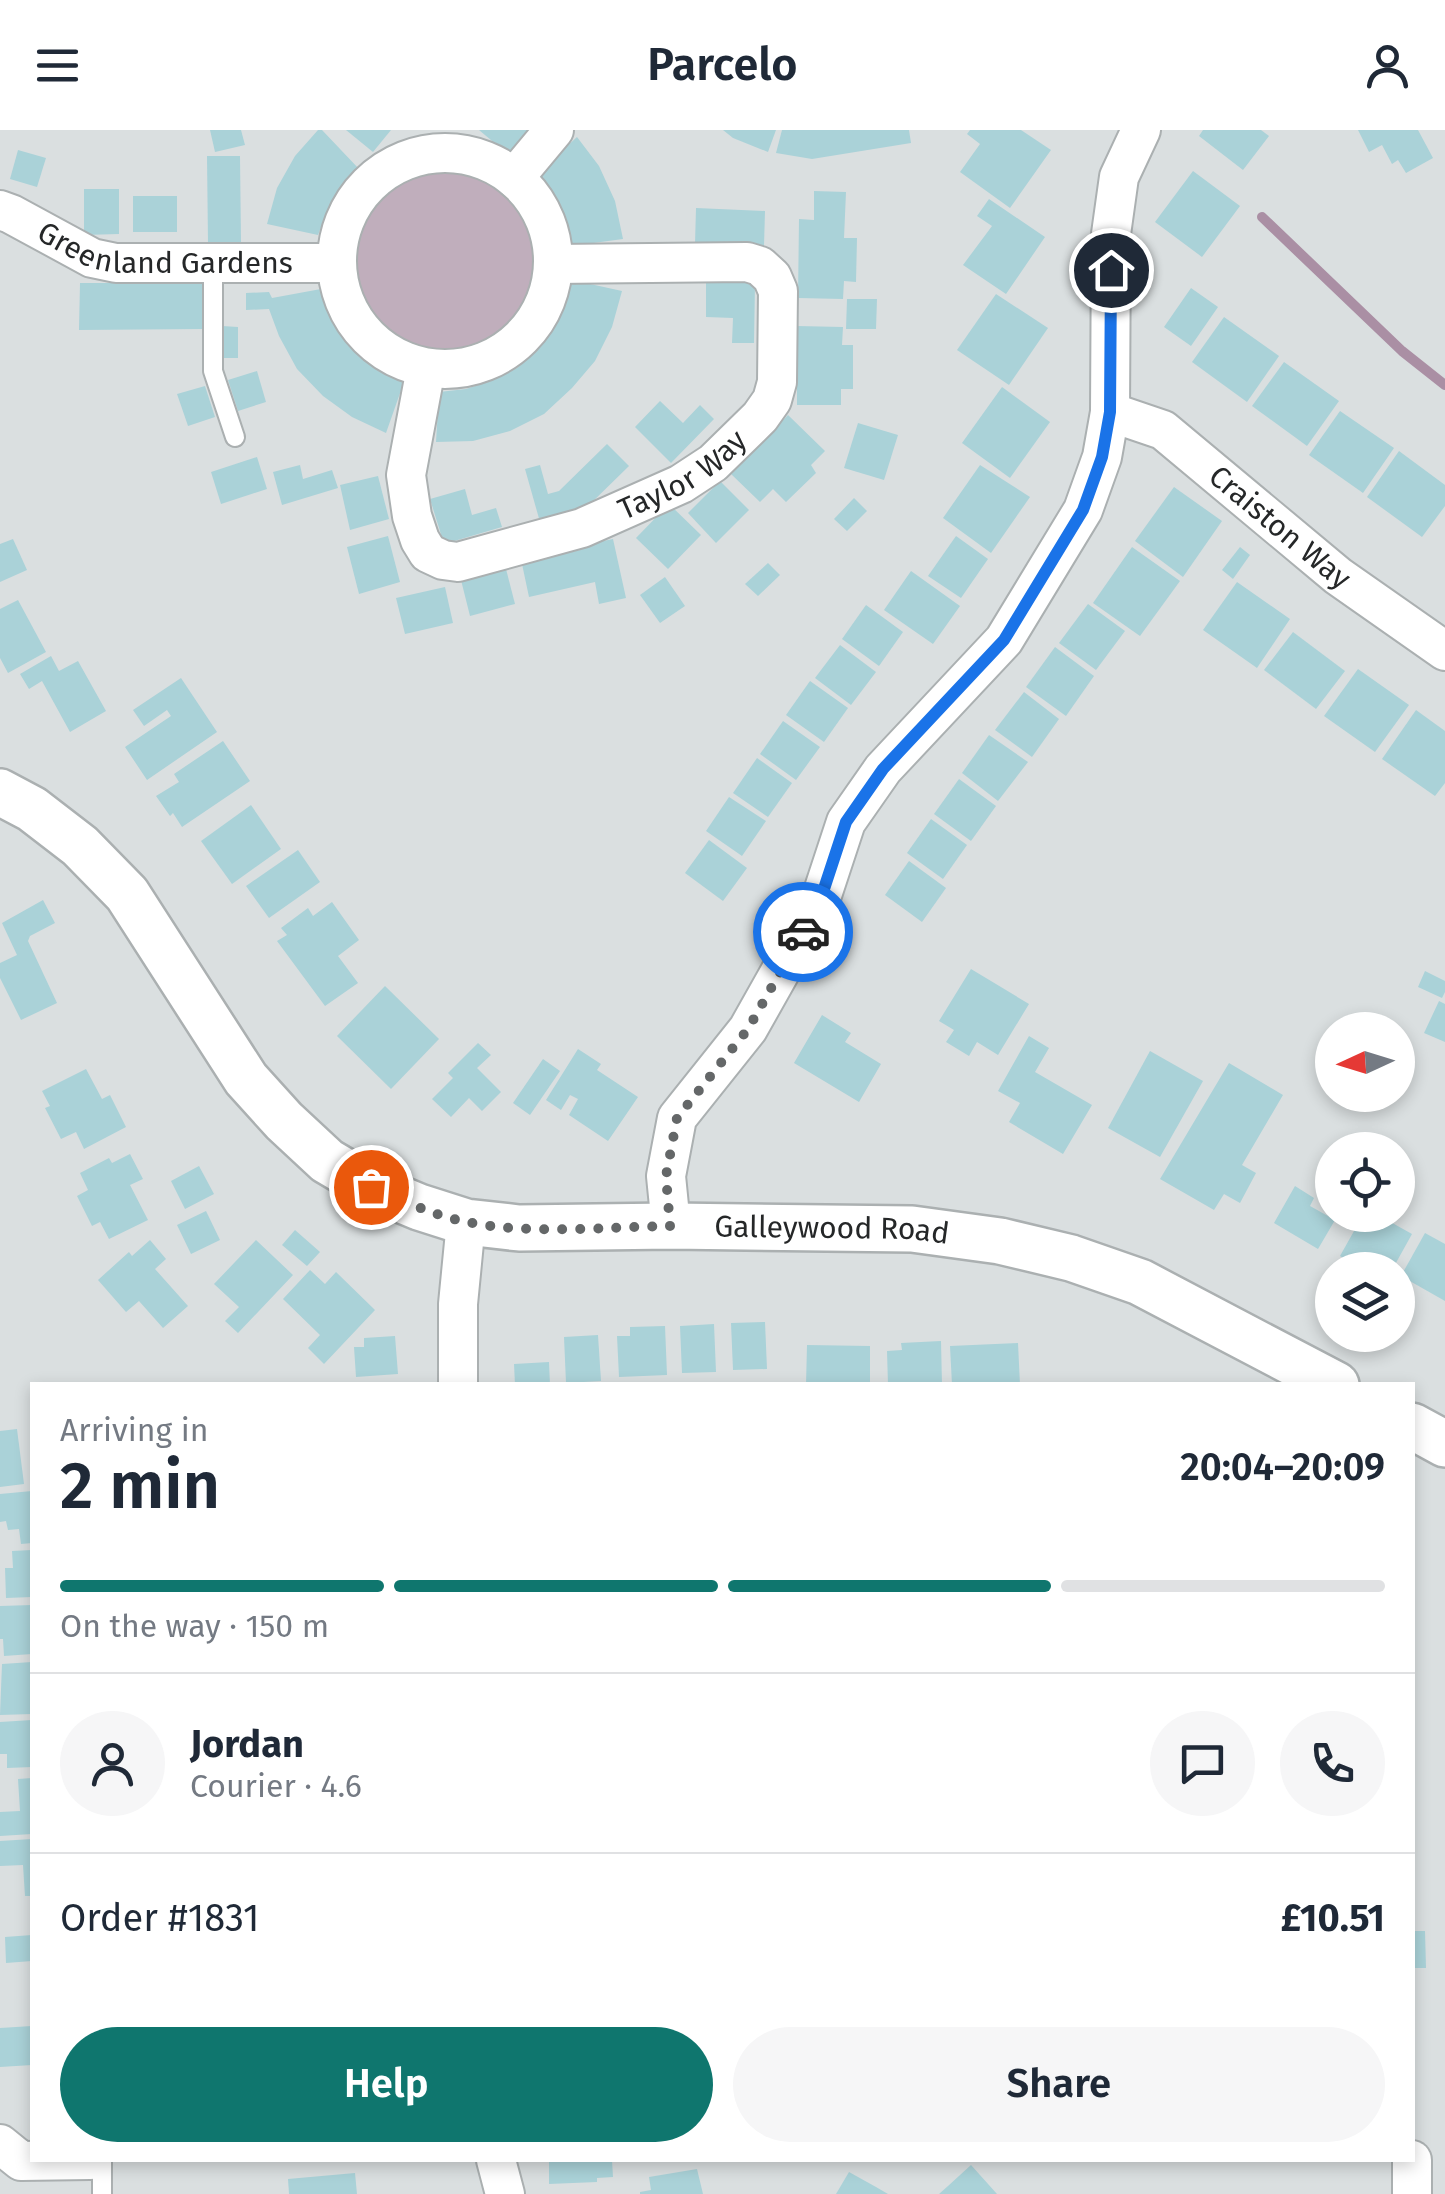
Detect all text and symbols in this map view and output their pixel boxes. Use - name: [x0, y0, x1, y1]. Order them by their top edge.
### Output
- icon: menu: [30, 38, 85, 93]
- text: Parcelo: [647, 38, 798, 92]
- icon: person: [1360, 38, 1415, 93]
- street label: Greenland Gardens: [32, 214, 293, 281]
- pin: [1069, 228, 1154, 313]
- icon: home: [1084, 243, 1139, 298]
- street label: Taylor Way: [613, 422, 754, 528]
- street label: Craiston Way: [1202, 458, 1358, 597]
- courier: [753, 882, 853, 982]
- icon: car: [776, 905, 831, 960]
- north arrow: [1315, 1012, 1415, 1112]
- map controls: [1315, 1012, 1415, 1352]
- button: locate: [1315, 1132, 1415, 1232]
- pin: [329, 1145, 414, 1230]
- icon: bag: [344, 1160, 399, 1215]
- street label: Galleywood Road: [714, 1209, 951, 1252]
- button: layers: [1315, 1252, 1415, 1352]
- text: Arriving in: [60, 1411, 208, 1449]
- text: 20:04–20:09: [1180, 1444, 1385, 1490]
- text: 2 min: [60, 1447, 220, 1525]
- text: On the way · 150 m: [60, 1607, 329, 1645]
- button: person: [60, 1711, 165, 1816]
- button: chat: [1150, 1711, 1255, 1816]
- button: phone: [1280, 1711, 1385, 1816]
- text: Jordan: [190, 1721, 304, 1767]
- text: Courier · 4.6: [190, 1767, 362, 1805]
- text: Order #1831: [60, 1895, 260, 1941]
- text: £10.51: [1281, 1895, 1385, 1941]
- button: Help: [60, 2027, 713, 2142]
- button: Share: [733, 2027, 1385, 2142]

